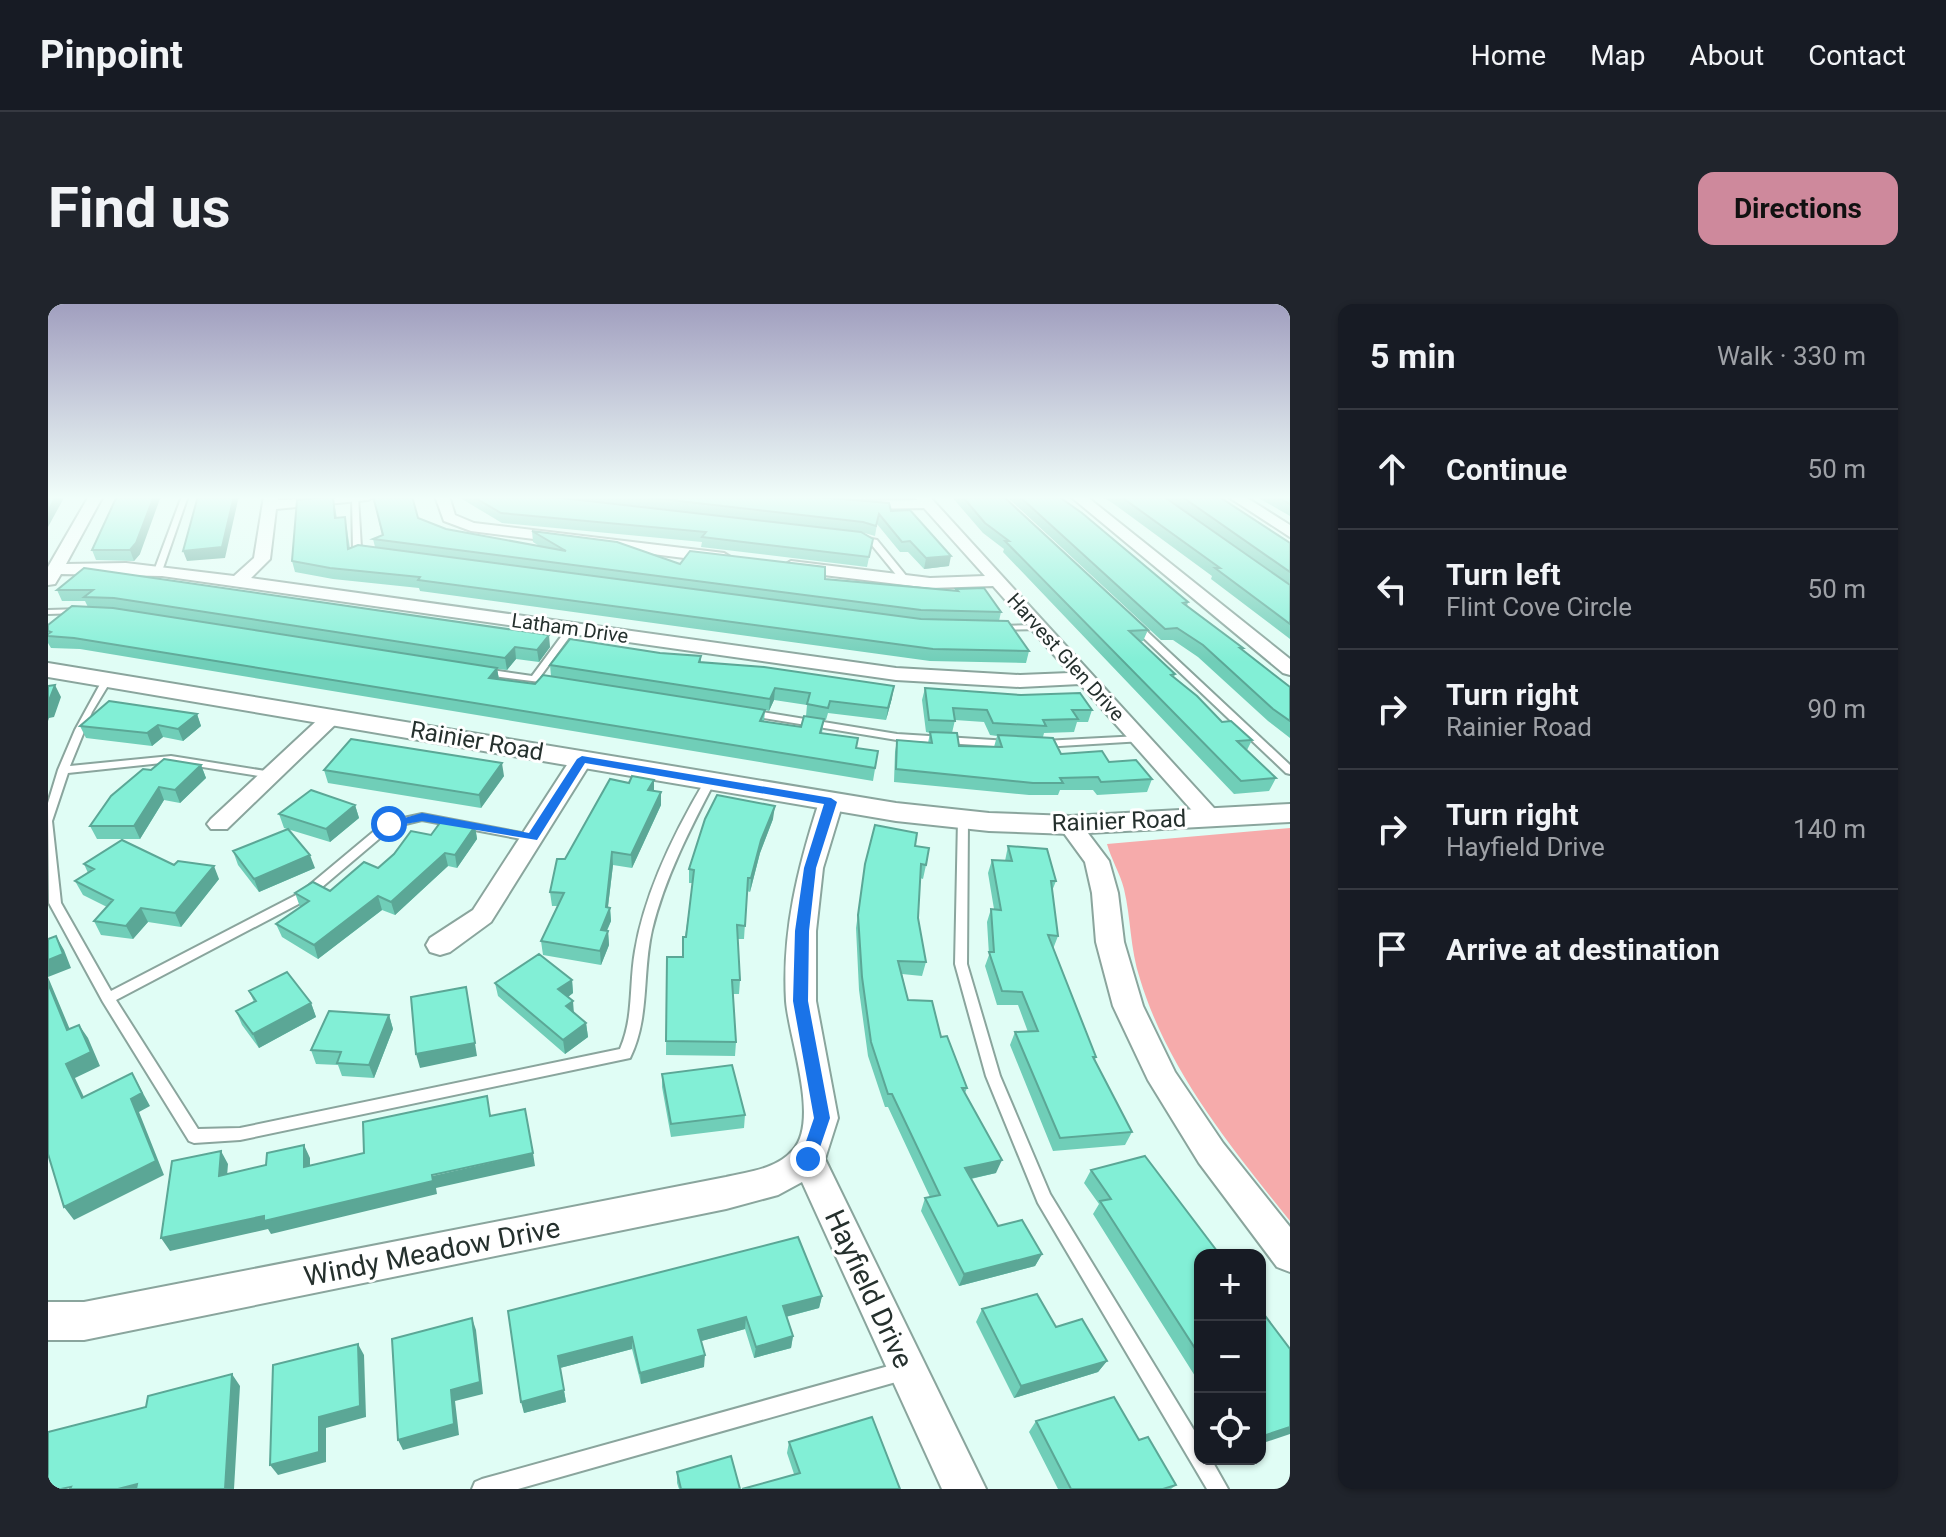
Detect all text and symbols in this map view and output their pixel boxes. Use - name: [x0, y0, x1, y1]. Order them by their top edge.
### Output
- text: Pinpoint: [40, 33, 183, 77]
- text: Home: [1471, 39, 1546, 72]
- text: Map: [1590, 39, 1646, 72]
- text: About: [1690, 39, 1764, 72]
- text: Contact: [1808, 39, 1906, 72]
- button: Directions: [1698, 172, 1898, 245]
- text: Find us: [48, 175, 231, 241]
- text: 5 min: [1370, 336, 1455, 376]
- text: Walk · 330 m: [1717, 341, 1866, 371]
- icon: ahead: [1370, 447, 1414, 491]
- text: Continue: [1446, 452, 1567, 487]
- text: 50 m: [1808, 454, 1866, 484]
- text: Turn left: [1446, 557, 1561, 592]
- icon: left: [1370, 567, 1414, 611]
- text: 50 m: [1808, 574, 1866, 604]
- street label: Harvest Glen Drive: [1002, 588, 1130, 726]
- text: Flint Cove Circle: [1446, 592, 1632, 622]
- street label: Latham Drive: [510, 608, 630, 648]
- text: Turn right: [1446, 677, 1579, 712]
- icon: right: [1370, 687, 1414, 731]
- text: 90 m: [1808, 694, 1866, 724]
- text: Rainier Road: [1446, 712, 1592, 742]
- street label: Rainier Road: [408, 716, 546, 766]
- text: Turn right: [1446, 797, 1579, 832]
- street label: Rainier Road: [1051, 805, 1187, 837]
- route start: [371, 806, 407, 842]
- icon: right: [1370, 807, 1414, 851]
- text: 140 m: [1793, 814, 1866, 844]
- text: Hayfield Drive: [1446, 832, 1605, 862]
- icon: arrive: [1370, 927, 1414, 971]
- text: Arrive at destination: [1446, 932, 1720, 967]
- route end: [790, 1141, 826, 1177]
- street label: Hayfield Drive: [818, 1205, 920, 1373]
- street label: Windy Meadow Drive: [301, 1211, 563, 1293]
- map controls: [1194, 1249, 1266, 1465]
- button: +: [1194, 1249, 1266, 1321]
- button: −: [1194, 1321, 1266, 1393]
- button: locate: [1194, 1393, 1266, 1465]

